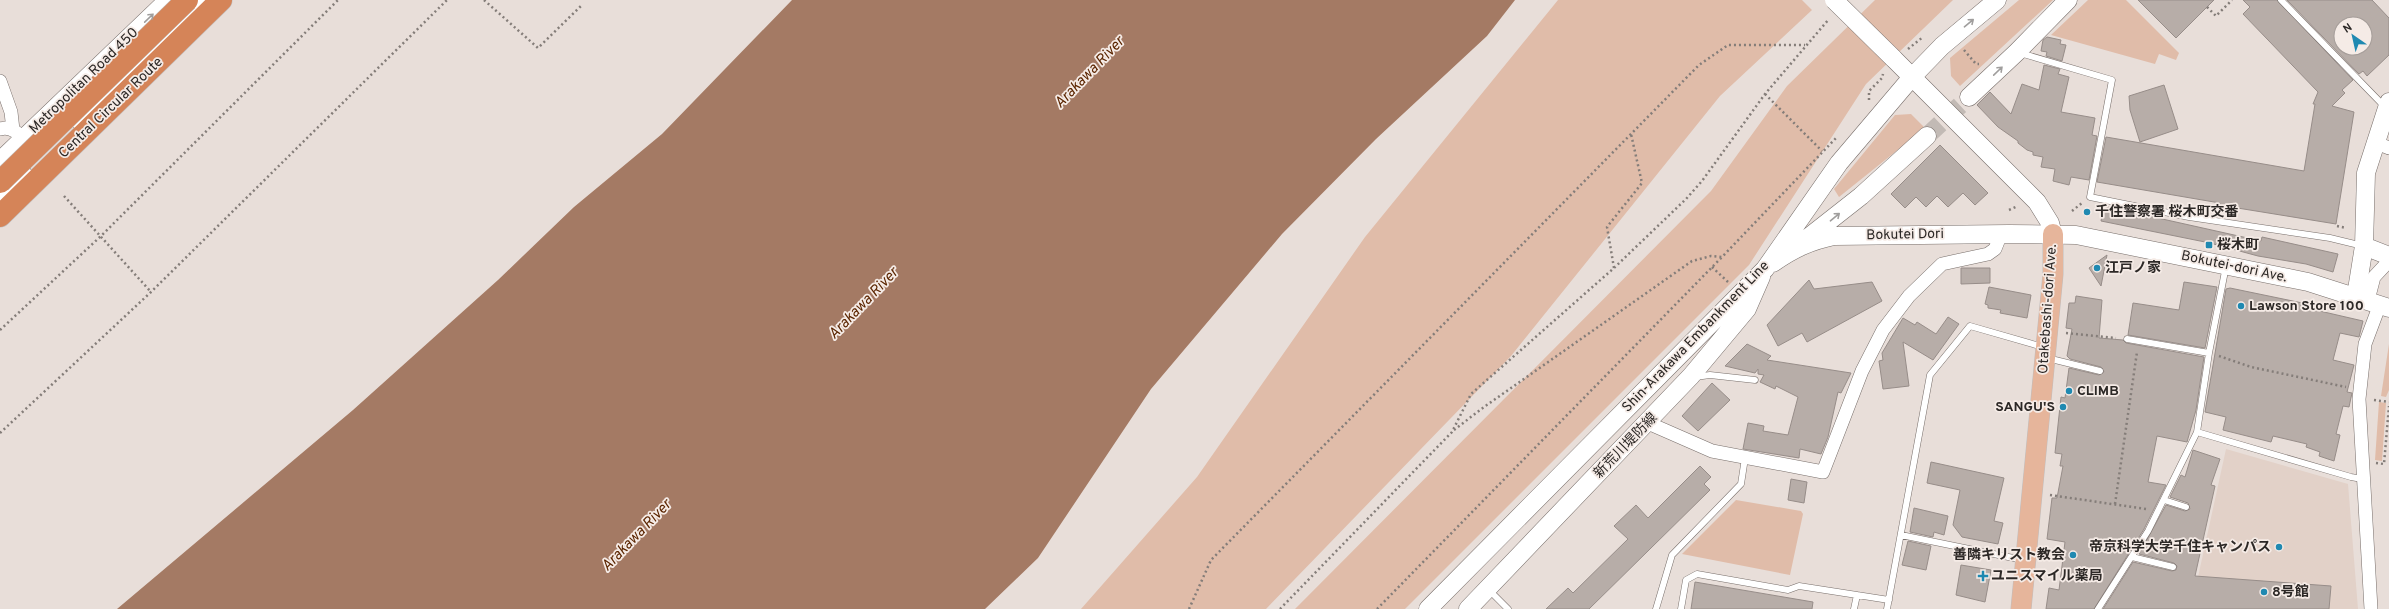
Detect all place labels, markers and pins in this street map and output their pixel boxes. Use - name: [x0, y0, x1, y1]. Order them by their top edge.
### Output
- place label: 千住警察署 桜木町交番: [2095, 203, 2239, 221]
- marker: 千住警察署 桜木町交番: [2082, 207, 2092, 217]
- place label: 桜木町: [2217, 237, 2259, 254]
- marker: 桜木町: [2204, 240, 2214, 250]
- place label: 江戸ノ家: [2105, 260, 2161, 277]
- marker: 江戸ノ家: [2092, 263, 2102, 273]
- place label: Lawson Store 100: [2249, 298, 2364, 315]
- marker: Lawson Store 100: [2236, 301, 2246, 311]
- place label: CLIMB: [2077, 383, 2119, 400]
- marker: CLIMB: [2064, 386, 2074, 396]
- place label: SANGU'S: [1995, 399, 2055, 416]
- marker: SANGU'S: [2058, 402, 2068, 412]
- place label: 帝京科学大学千住キャンパス: [2089, 538, 2271, 556]
- marker: 帝京科学大学千住キャンパス: [2274, 542, 2284, 552]
- place label: 善隣キリスト教会: [1953, 547, 2065, 564]
- marker: 善隣キリスト教会: [2068, 550, 2078, 560]
- place label: ユニスマイル薬局: [1991, 568, 2103, 585]
- marker: ユニスマイル薬局: [1978, 571, 1988, 581]
- place label: 8号館: [2272, 584, 2309, 601]
- marker: 8号館: [2259, 587, 2269, 597]

